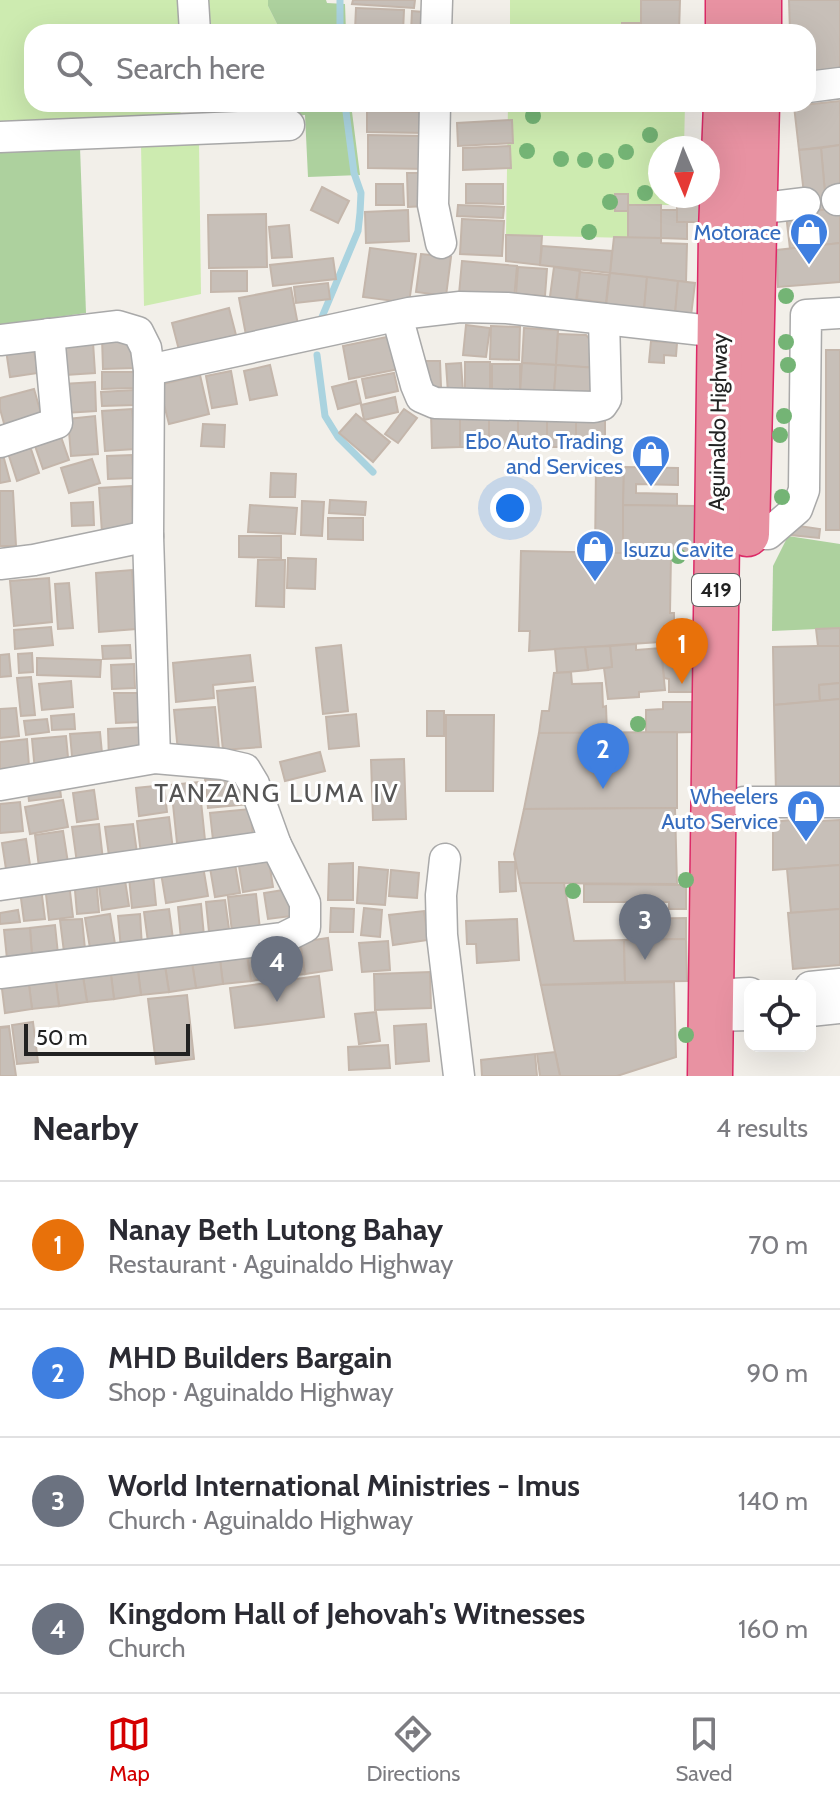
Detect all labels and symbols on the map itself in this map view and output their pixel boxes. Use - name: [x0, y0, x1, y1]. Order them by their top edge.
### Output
- north arrow: [648, 136, 720, 208]
- shop icon: Motorace: [788, 211, 830, 266]
- place label: Motorace: [694, 219, 781, 246]
- street label: Aguinaldo Highway: [703, 333, 733, 511]
- place label: Ebo Auto Trading and Services: [465, 428, 624, 480]
- shop icon: Ebo Auto Trading and Services: [630, 433, 672, 488]
- your location: [490, 488, 530, 528]
- shop icon: Isuzu Cavite: [574, 528, 616, 583]
- place label: Isuzu Cavite: [623, 536, 734, 563]
- road number: 419: [692, 574, 740, 606]
- pin: 1: [656, 618, 708, 684]
- pin: 2: [577, 723, 629, 789]
- district label: TANZANG LUMA IV: [154, 777, 400, 809]
- place label: Wheelers Auto Service: [661, 783, 778, 835]
- shop icon: Wheelers Auto Service: [785, 788, 827, 843]
- pin: 3: [619, 894, 671, 960]
- pin: 4: [251, 936, 303, 1002]
- scale bar: [24, 1020, 190, 1056]

